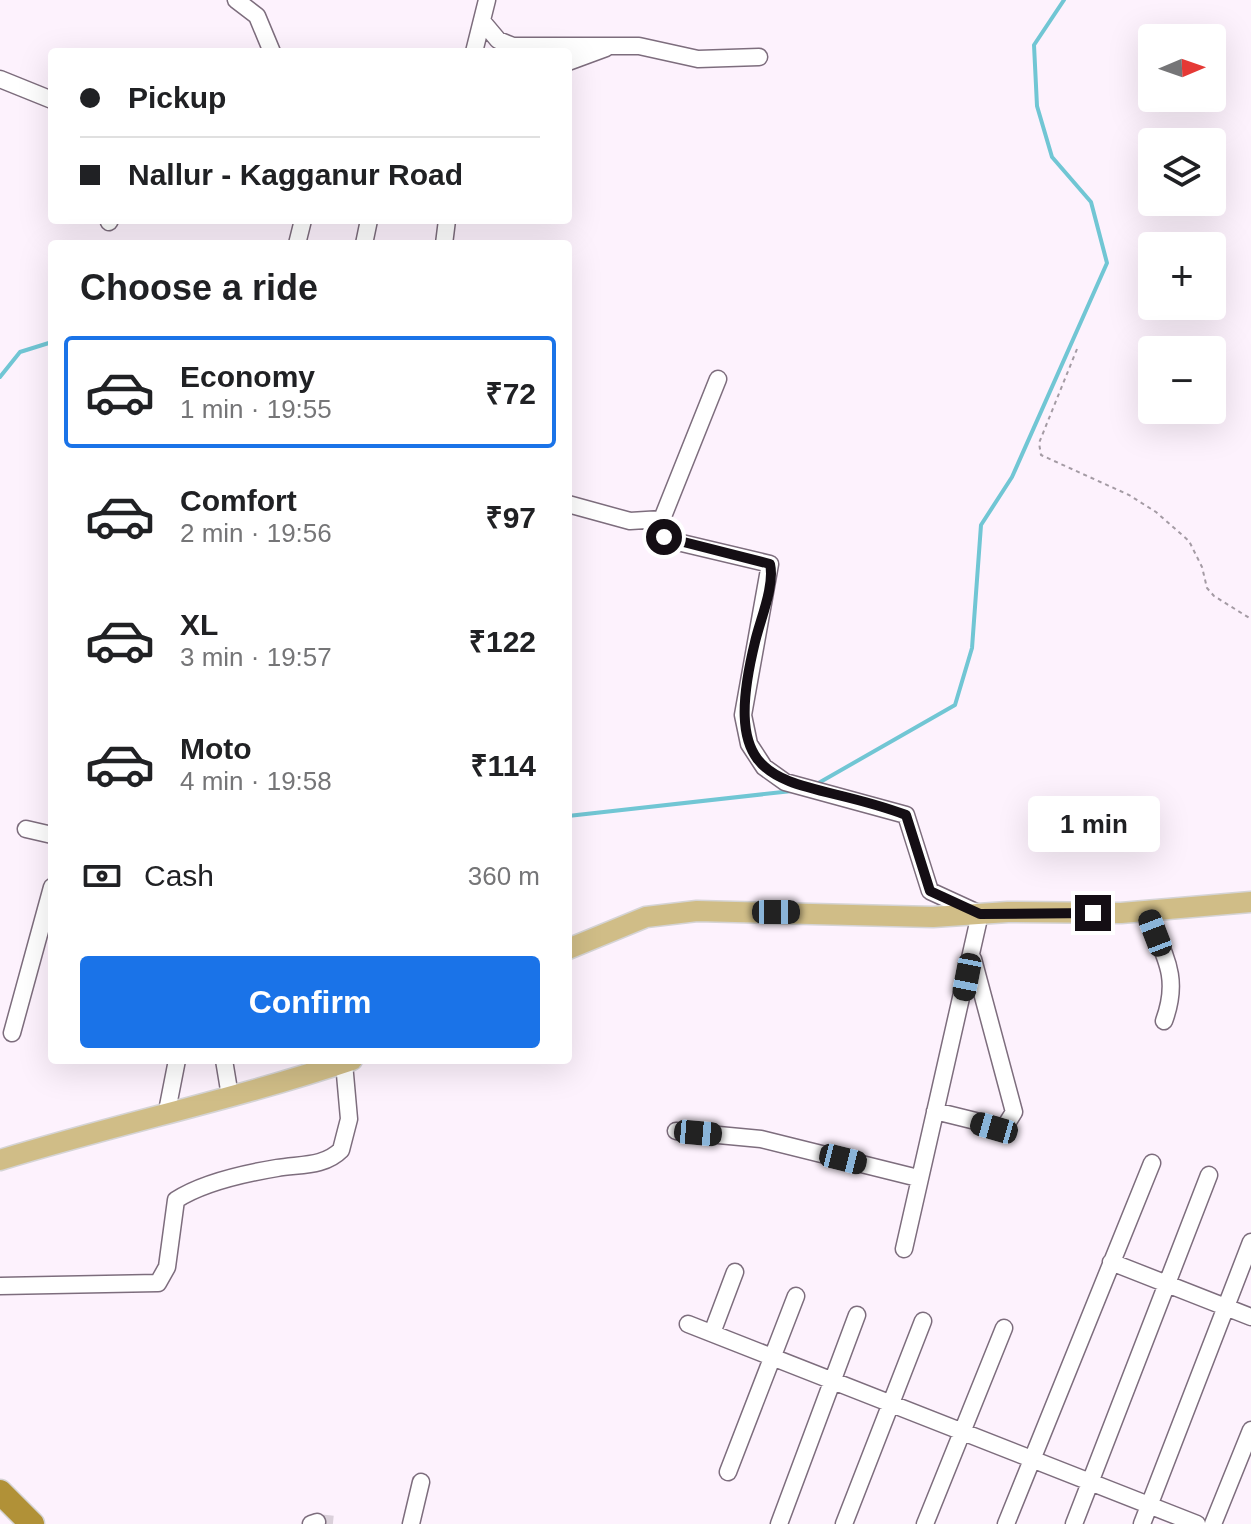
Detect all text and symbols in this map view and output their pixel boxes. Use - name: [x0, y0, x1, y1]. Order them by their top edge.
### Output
- north arrow: [1138, 24, 1226, 112]
- map controls: [1138, 24, 1226, 424]
- text: Pickup: [128, 81, 226, 114]
- button: layers: [1138, 128, 1226, 216]
- text: Nallur - Kagganur Road: [128, 158, 463, 191]
- button: +: [1138, 232, 1226, 320]
- text: Choose a ride: [80, 267, 318, 308]
- button: −: [1138, 336, 1226, 424]
- icon: car: [84, 356, 156, 428]
- text: Economy: [180, 360, 315, 393]
- text: ₹72: [485, 377, 536, 410]
- text: 1 min · 19:55: [180, 394, 332, 424]
- icon: car: [84, 480, 156, 552]
- text: Comfort: [180, 484, 297, 517]
- text: ₹97: [485, 501, 536, 534]
- text: 2 min · 19:56: [180, 518, 332, 548]
- route start: [646, 519, 682, 555]
- icon: car: [84, 604, 156, 676]
- text: XL: [180, 608, 218, 641]
- text: ₹122: [469, 625, 536, 658]
- text: 3 min · 19:57: [180, 642, 332, 672]
- icon: car: [84, 728, 156, 800]
- text: Moto: [180, 732, 252, 765]
- text: ₹114: [470, 749, 536, 782]
- text: 4 min · 19:58: [180, 766, 332, 796]
- callout: 1 min: [1027, 797, 1159, 853]
- text: 1 min: [1060, 809, 1128, 839]
- icon: cash: [80, 854, 124, 898]
- text: Cash: [144, 859, 214, 892]
- text: 360 m: [468, 861, 540, 891]
- route end: [1075, 895, 1111, 931]
- car: [752, 900, 800, 924]
- car: [1135, 906, 1175, 960]
- car: [951, 951, 983, 1003]
- button: Confirm: [80, 956, 540, 1048]
- car: [968, 1110, 1020, 1146]
- car: [673, 1119, 723, 1147]
- car: [817, 1142, 869, 1176]

